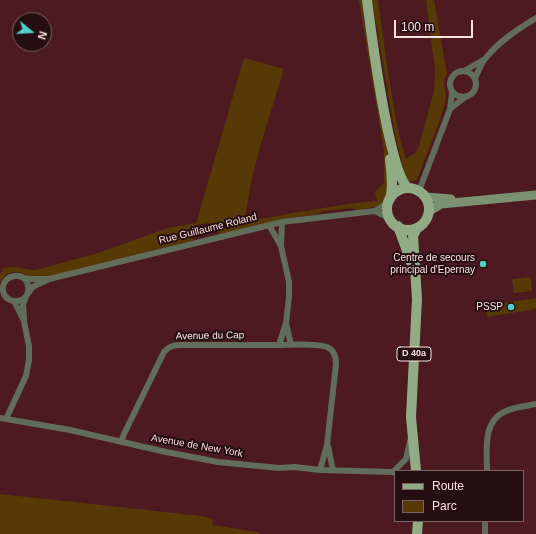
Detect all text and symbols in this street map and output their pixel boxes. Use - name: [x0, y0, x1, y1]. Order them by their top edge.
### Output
- north arrow: [12, 12, 52, 52]
- scale bar: [396, 12, 475, 38]
- text: 100 m: [401, 20, 434, 34]
- text: N: [36, 30, 49, 41]
- street label: Rue Guillaume Roland: [158, 211, 258, 247]
- place label: Centre de secours principal d'Epernay: [390, 252, 475, 276]
- marker: Centre de secours principal d'Epernay: [478, 259, 488, 269]
- place label: PSSP: [476, 301, 503, 313]
- marker: PSSP: [506, 302, 516, 312]
- street label: Avenue du Cap: [176, 329, 244, 343]
- road number: D 40a: [397, 347, 431, 361]
- street label: Avenue de New York: [150, 432, 244, 460]
- legend: [394, 470, 524, 522]
- text: Route: [432, 479, 464, 493]
- text: Parc: [432, 499, 457, 513]

